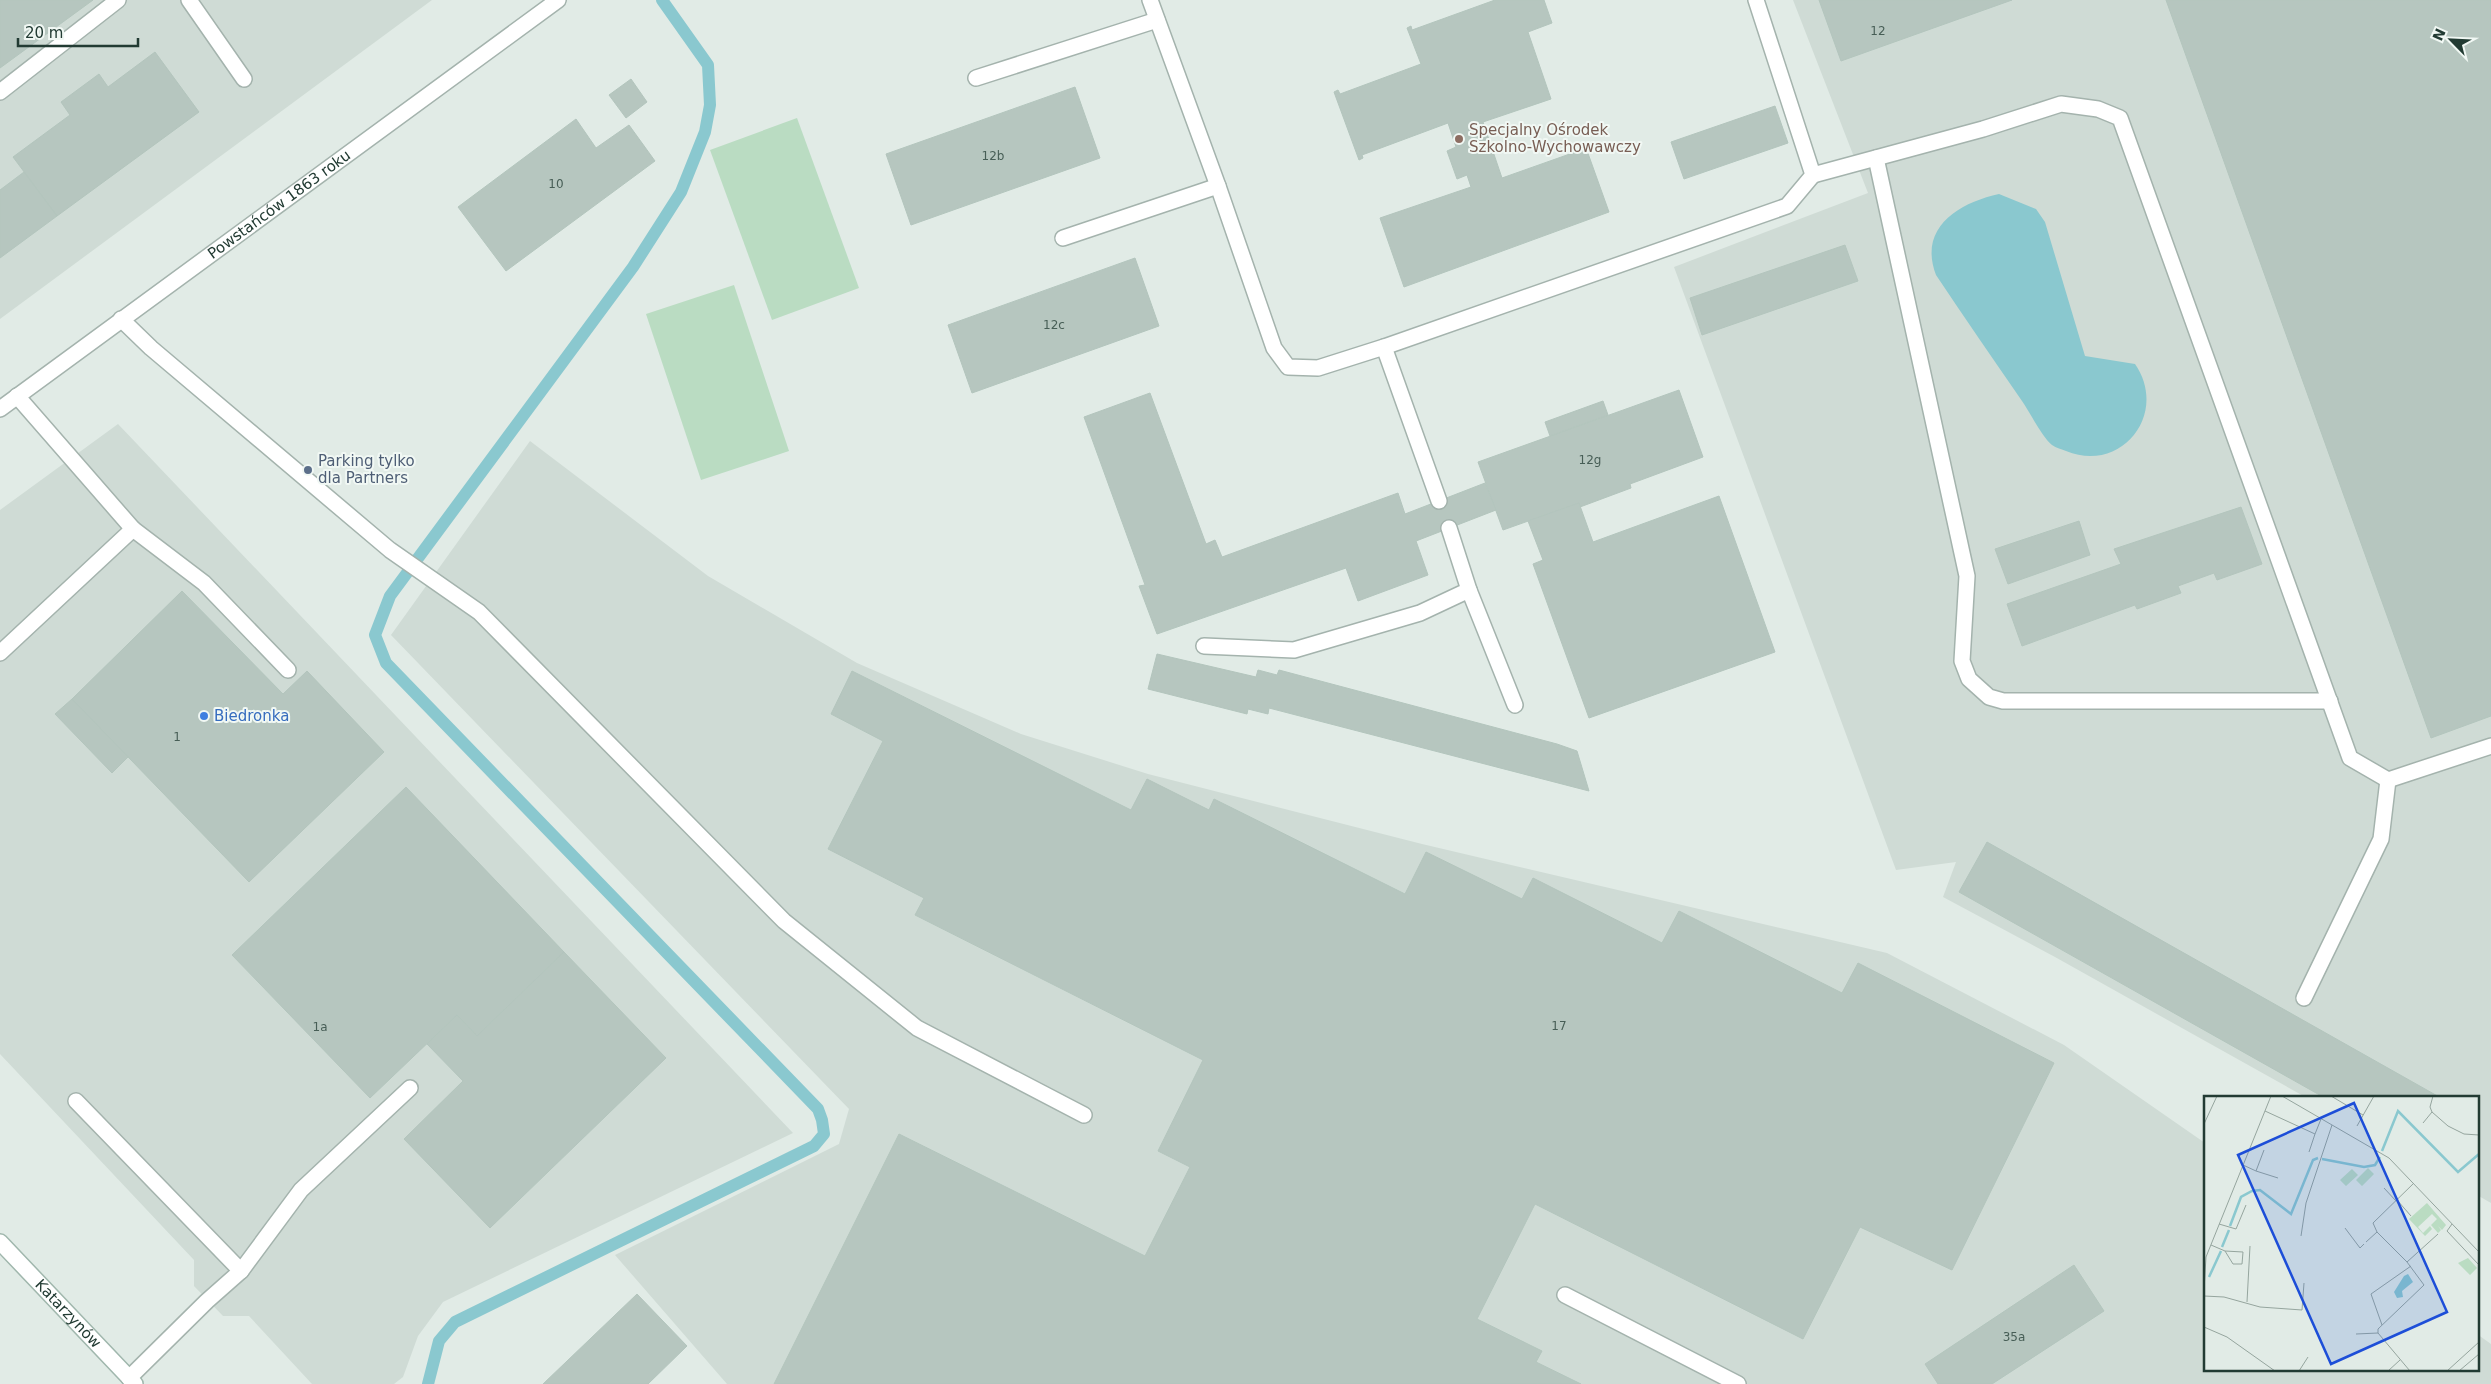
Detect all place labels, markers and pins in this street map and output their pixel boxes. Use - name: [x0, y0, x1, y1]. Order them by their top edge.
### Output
- place label: Specjalny Ośrodek Szkolno-Wychowawczy: [1469, 121, 1641, 156]
- marker: Specjalny Ośrodek Szkolno-Wychowawczy: [1453, 133, 1465, 145]
- place label: Parking tylko dla Partners: [318, 452, 415, 487]
- marker: Parking tylko dla Partners: [302, 464, 314, 476]
- place label: Biedronka: [214, 707, 289, 725]
- marker: Biedronka: [198, 710, 210, 722]

